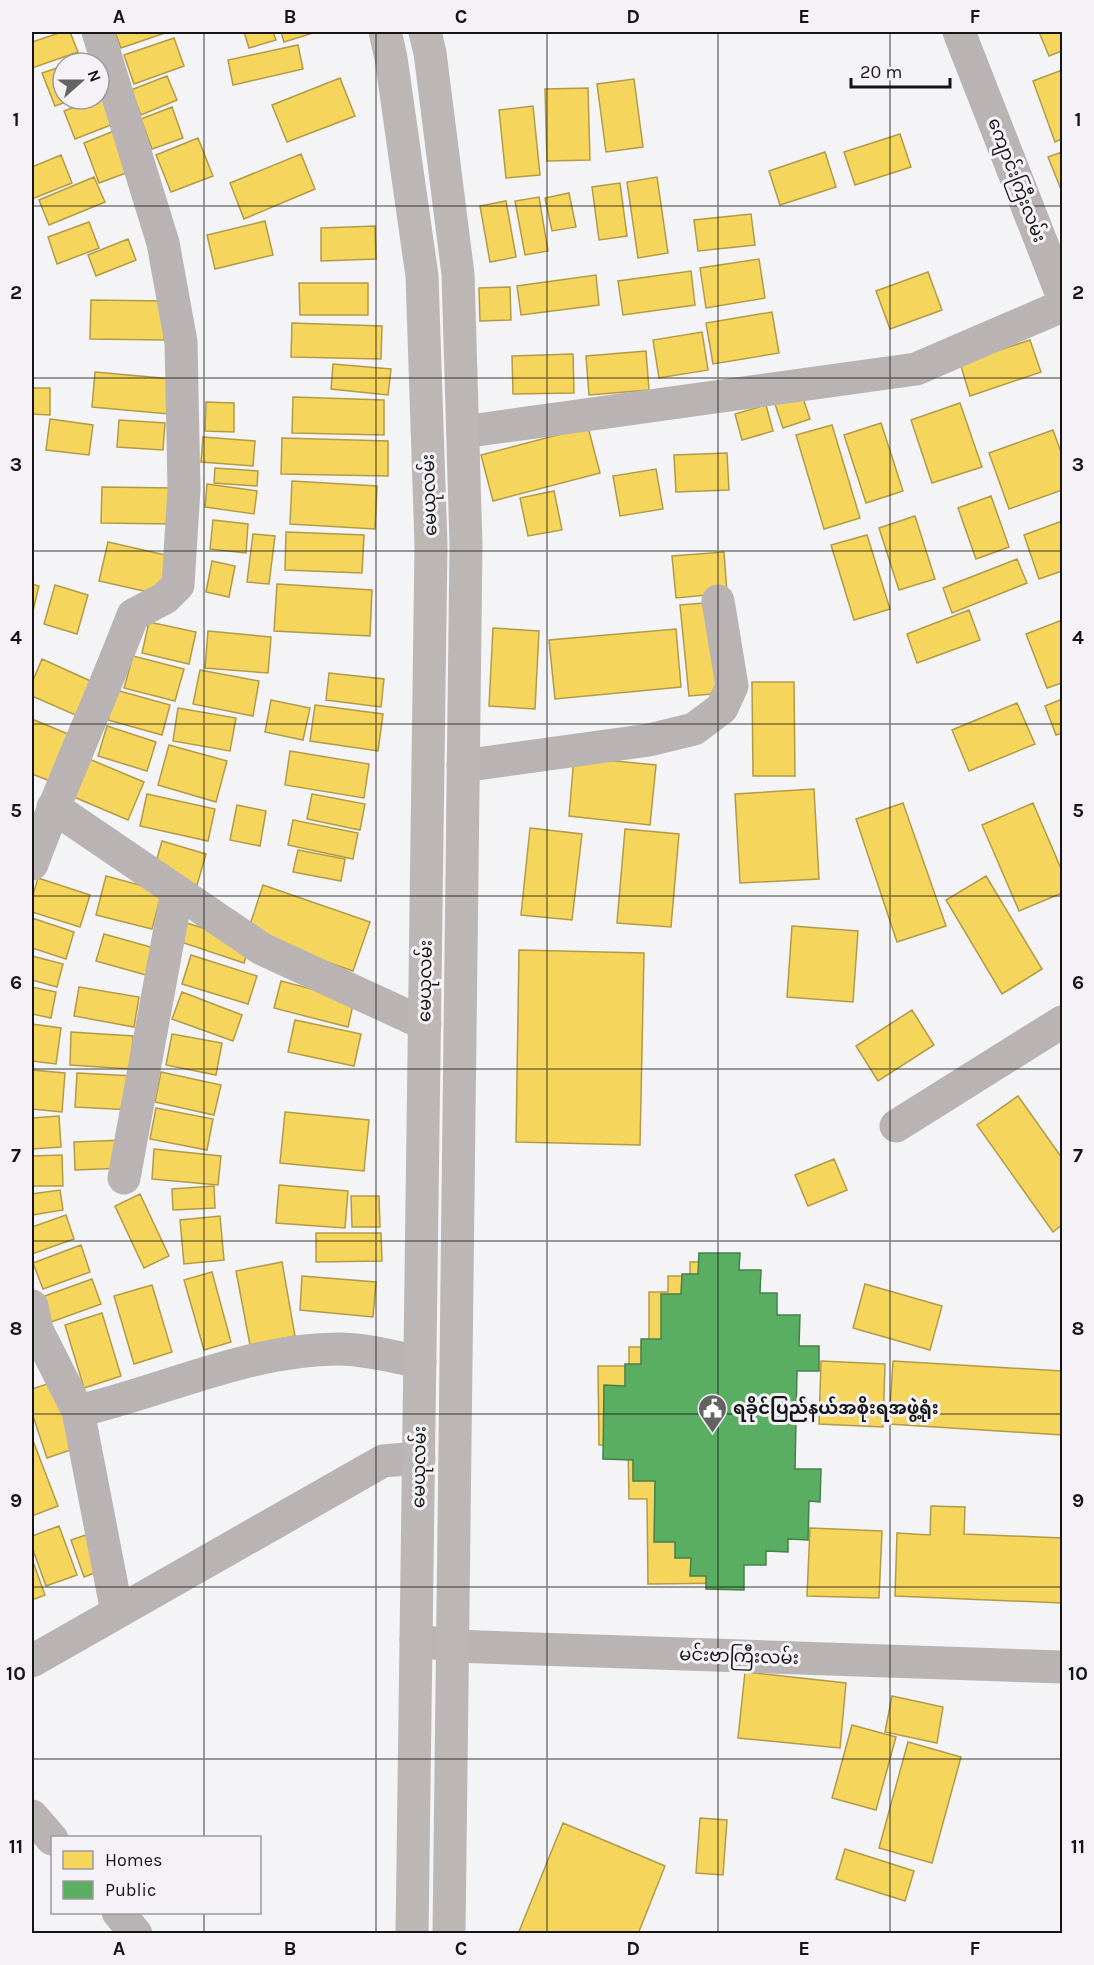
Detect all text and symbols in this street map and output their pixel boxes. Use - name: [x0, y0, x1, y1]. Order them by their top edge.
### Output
- text: A: [113, 5, 126, 28]
- text: B: [284, 5, 296, 28]
- text: C: [455, 5, 467, 28]
- text: D: [626, 5, 640, 28]
- text: E: [798, 5, 810, 28]
- text: F: [970, 5, 981, 28]
- north arrow: [51, 51, 111, 111]
- scale bar: [851, 51, 950, 89]
- text: 20 m: [860, 61, 902, 83]
- text: N: [84, 67, 105, 85]
- text: 1: [12, 108, 20, 131]
- text: 1: [1074, 108, 1082, 131]
- street label: ကျောင်းကြီးလမ်း: [979, 114, 1054, 247]
- text: 2: [10, 281, 22, 304]
- text: 2: [1072, 281, 1084, 304]
- text: 3: [10, 453, 22, 476]
- street label: မေယုလမ်း: [415, 453, 445, 537]
- text: 3: [1072, 453, 1084, 476]
- text: 4: [10, 626, 22, 649]
- text: 4: [1072, 626, 1084, 649]
- text: 5: [10, 799, 22, 822]
- text: 5: [1072, 799, 1084, 822]
- street label: မေယုလမ်း: [411, 940, 441, 1022]
- text: 6: [10, 971, 22, 994]
- text: 6: [1072, 971, 1084, 994]
- text: 7: [11, 1144, 21, 1167]
- text: 7: [1073, 1144, 1083, 1167]
- text: 8: [10, 1317, 22, 1340]
- text: 8: [1072, 1317, 1084, 1340]
- public building icon: ရခိုင်ပြည်နယ်အစိုးရအဖွဲ့ရုံး: [696, 1392, 728, 1434]
- place label: ရခိုင်ပြည်နယ်အစိုးရအဖွဲ့ရုံး: [733, 1396, 939, 1422]
- street label: မေယုလမ်း: [405, 1426, 435, 1508]
- text: 9: [10, 1489, 22, 1512]
- text: 9: [1072, 1489, 1084, 1512]
- street label: မင်းဗာကြီးလမ်း: [679, 1640, 799, 1673]
- text: 10: [6, 1662, 26, 1685]
- text: 10: [1068, 1662, 1088, 1685]
- text: 11: [9, 1835, 23, 1858]
- text: 11: [1071, 1835, 1085, 1858]
- legend: [51, 1836, 261, 1914]
- text: Homes: [105, 1849, 162, 1871]
- text: Public: [105, 1879, 156, 1901]
- text: A: [113, 1937, 126, 1960]
- text: B: [284, 1937, 296, 1960]
- text: C: [455, 1937, 467, 1960]
- text: D: [626, 1937, 640, 1960]
- text: E: [798, 1937, 810, 1960]
- text: F: [970, 1937, 981, 1960]

